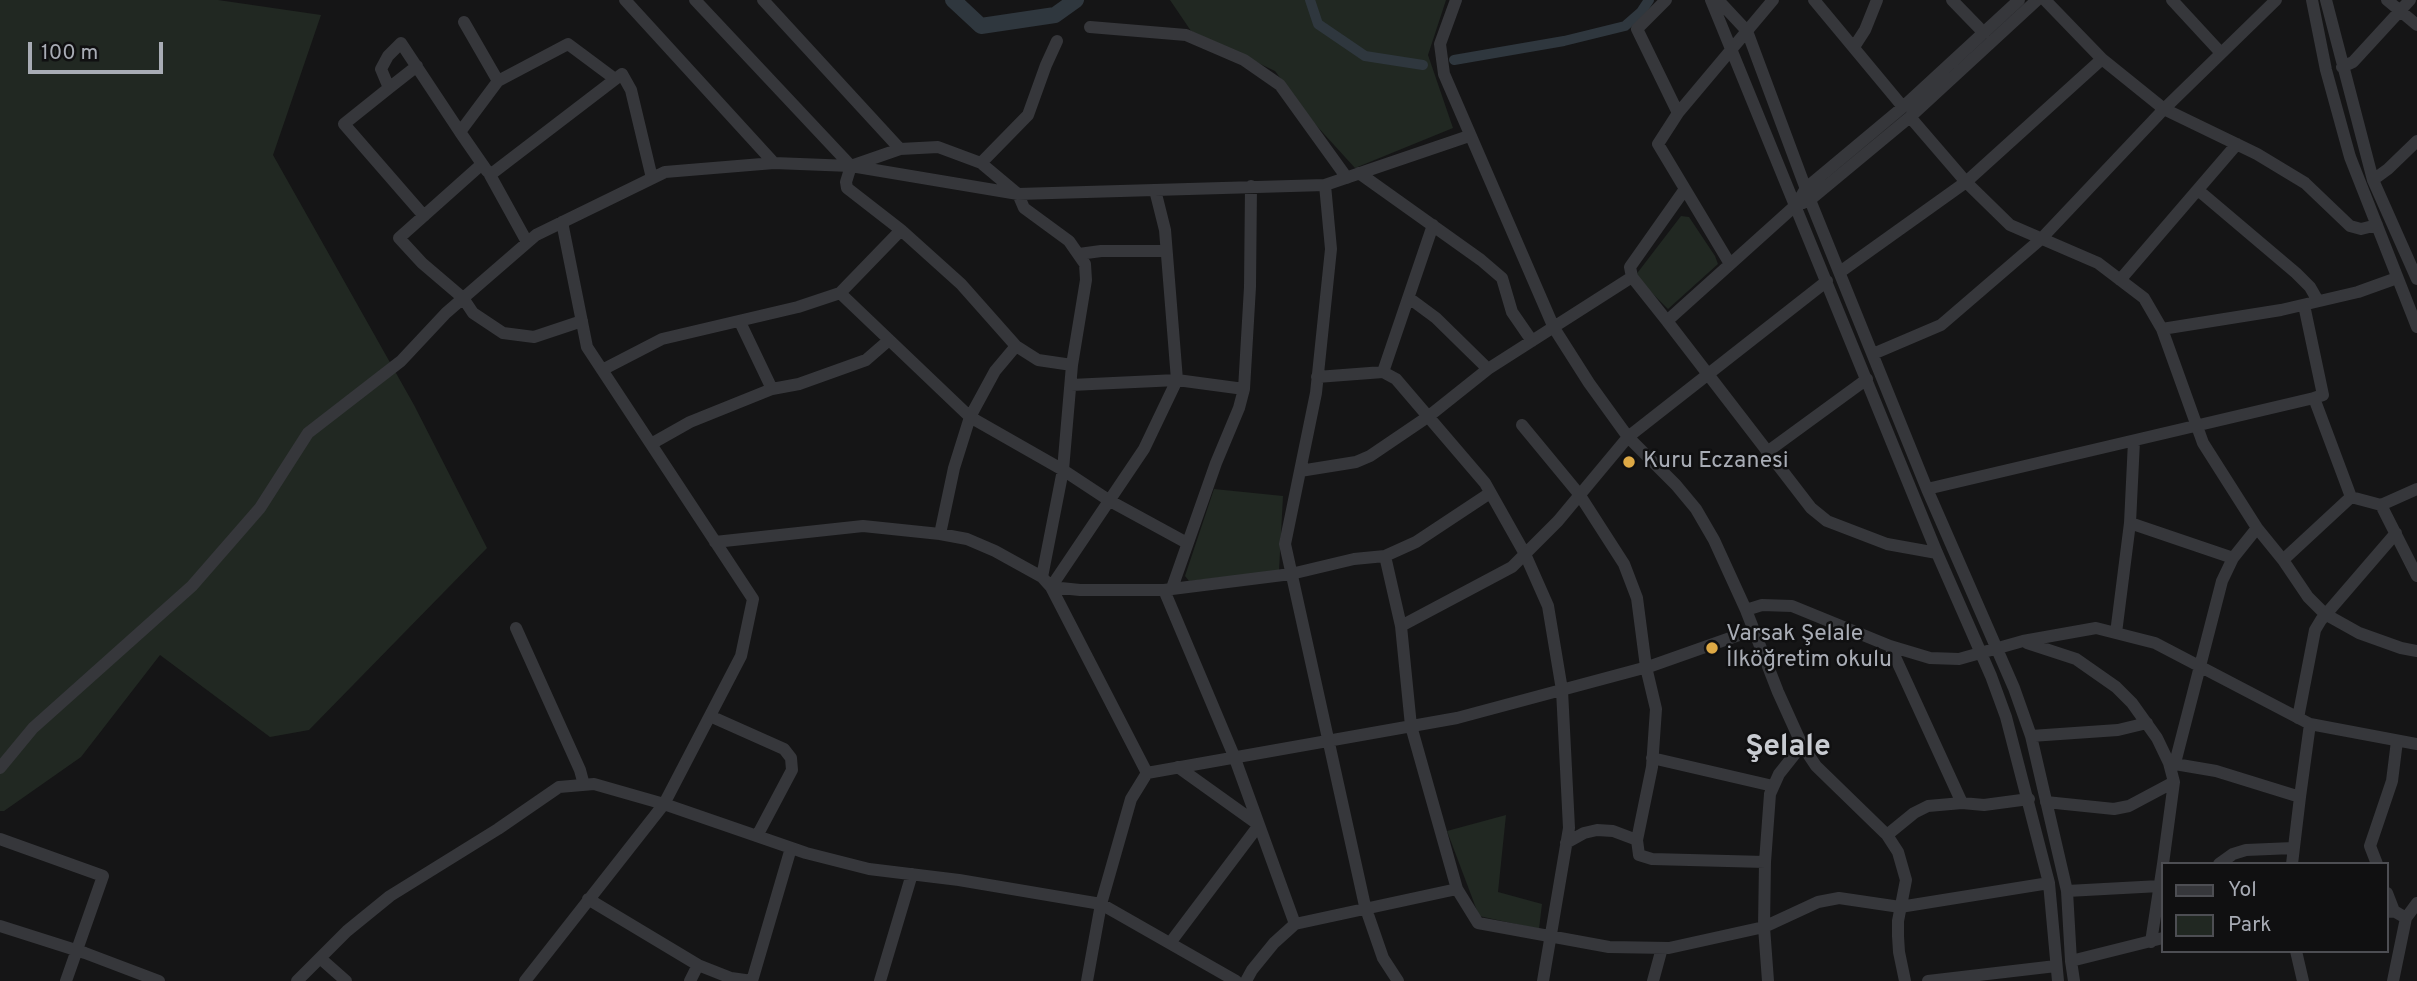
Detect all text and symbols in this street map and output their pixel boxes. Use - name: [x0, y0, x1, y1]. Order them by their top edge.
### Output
- scale bar: [32, 28, 166, 72]
- text: 100 m: [41, 40, 98, 67]
- place label: Kuru Eczanesi: [1643, 448, 1789, 476]
- marker: Kuru Eczanesi: [1621, 454, 1637, 470]
- place label: Varsak Şelale İlköğretim okulu: [1726, 621, 1892, 675]
- marker: Varsak Şelale İlköğretim okulu: [1704, 640, 1720, 656]
- district label: Şelale: [1745, 731, 1831, 767]
- legend: [2162, 862, 2389, 953]
- text: Yol: [2228, 877, 2257, 904]
- text: Park: [2228, 912, 2271, 939]

